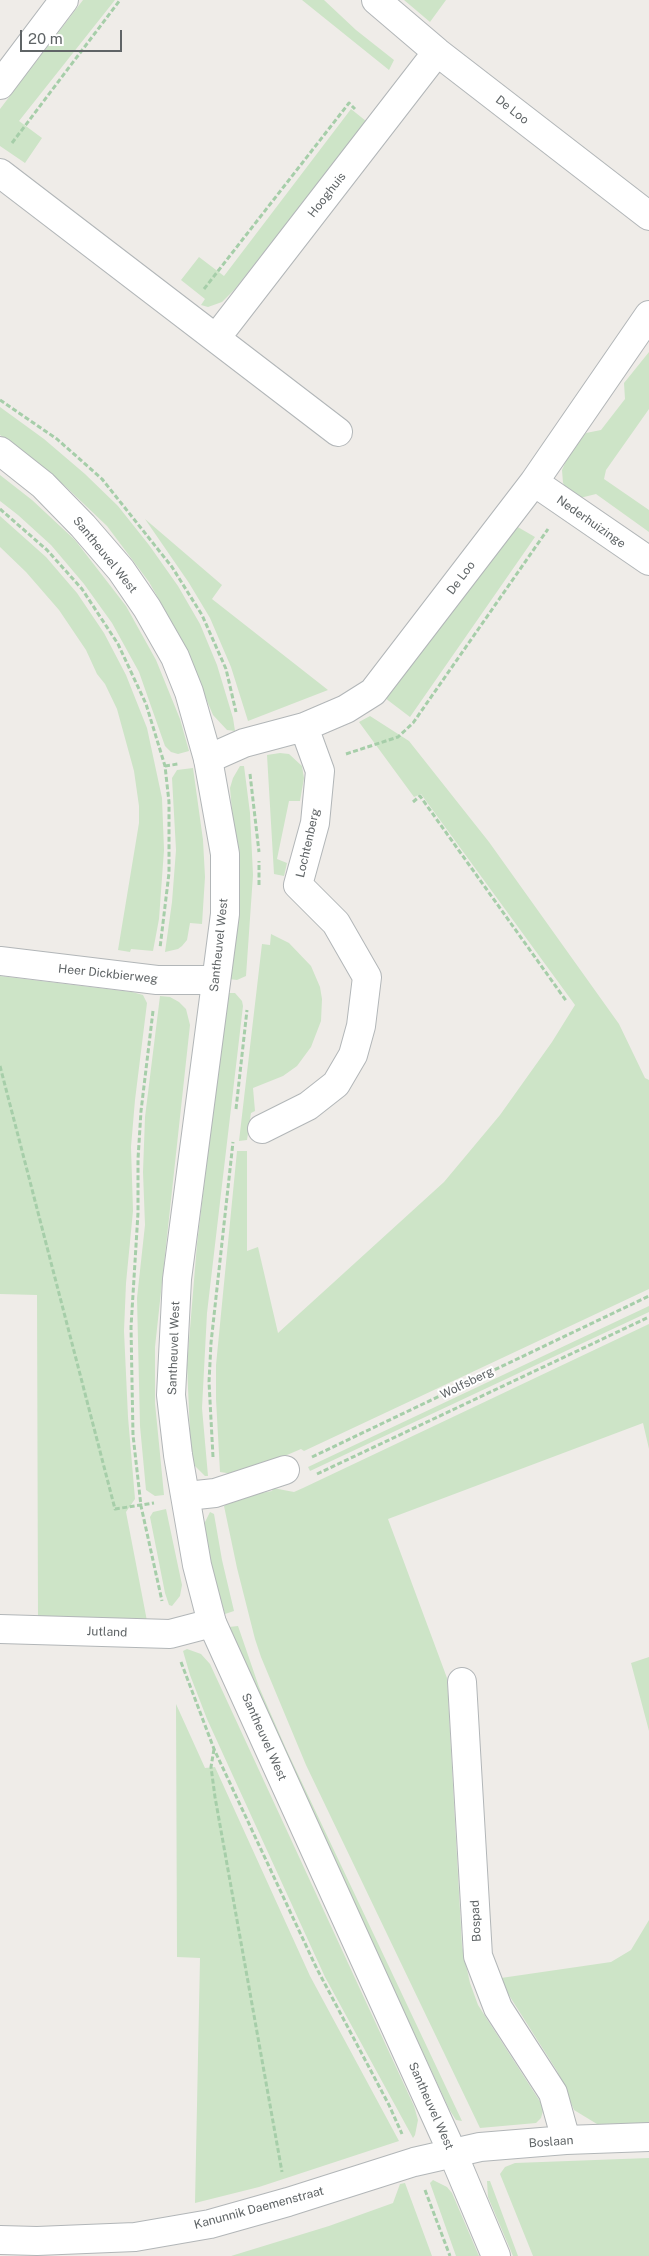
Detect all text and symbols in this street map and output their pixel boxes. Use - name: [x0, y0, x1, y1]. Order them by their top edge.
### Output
- scale bar: [22, 20, 125, 52]
- text: 20 m: [28, 30, 63, 47]
- street label: De Loo: [492, 93, 532, 127]
- street label: Hooghuis: [305, 170, 349, 220]
- street label: Nederhuizinge: [554, 493, 628, 551]
- street label: Santheuvel West: [70, 514, 140, 596]
- street label: De Loo: [444, 558, 478, 598]
- street label: Lochtenberg: [293, 807, 323, 879]
- street label: Santheuvel West: [207, 897, 231, 993]
- street label: Heer Dickbierweg: [58, 962, 158, 986]
- street label: Santheuvel West: [165, 1301, 183, 1395]
- street label: Wolfsberg: [438, 1364, 496, 1402]
- street label: Jutland: [86, 1624, 128, 1640]
- street label: Santheuvel West: [238, 1691, 290, 1783]
- street label: Bospad: [468, 1900, 484, 1942]
- street label: Santheuvel West: [405, 2060, 457, 2152]
- street label: Boslaan: [528, 2133, 574, 2151]
- street label: Kanunnik Daemenstraat: [193, 2184, 325, 2232]

